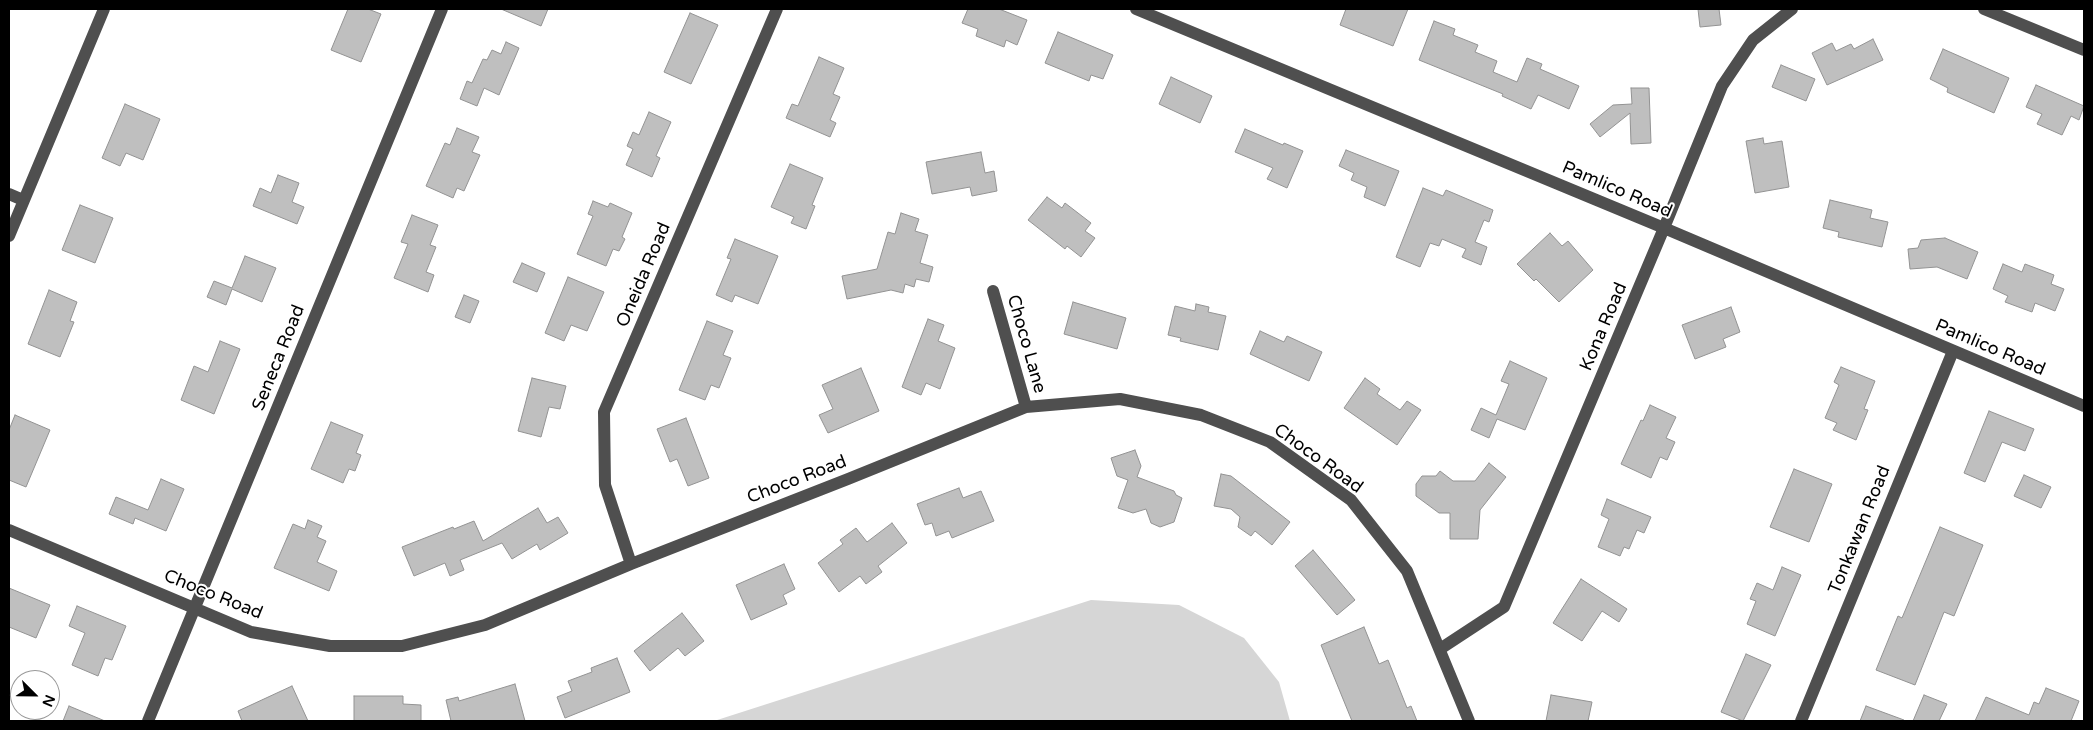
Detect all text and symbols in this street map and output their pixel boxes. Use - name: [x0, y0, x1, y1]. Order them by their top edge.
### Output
- street label: Pamlico Road: [1559, 157, 1675, 223]
- street label: Oneida Road: [612, 219, 676, 331]
- street label: Kona Road: [1576, 280, 1632, 374]
- street label: Choco Lane: [1002, 292, 1050, 396]
- street label: Seneca Road: [248, 302, 310, 414]
- street label: Pamlico Road: [1932, 315, 2048, 381]
- street label: Choco Road: [1269, 419, 1367, 499]
- street label: Choco Road: [744, 451, 850, 509]
- street label: Tonkawan Road: [1824, 463, 1896, 597]
- street label: Choco Road: [160, 565, 266, 625]
- north arrow: [10, 670, 60, 720]
- text: N: [38, 692, 58, 709]

